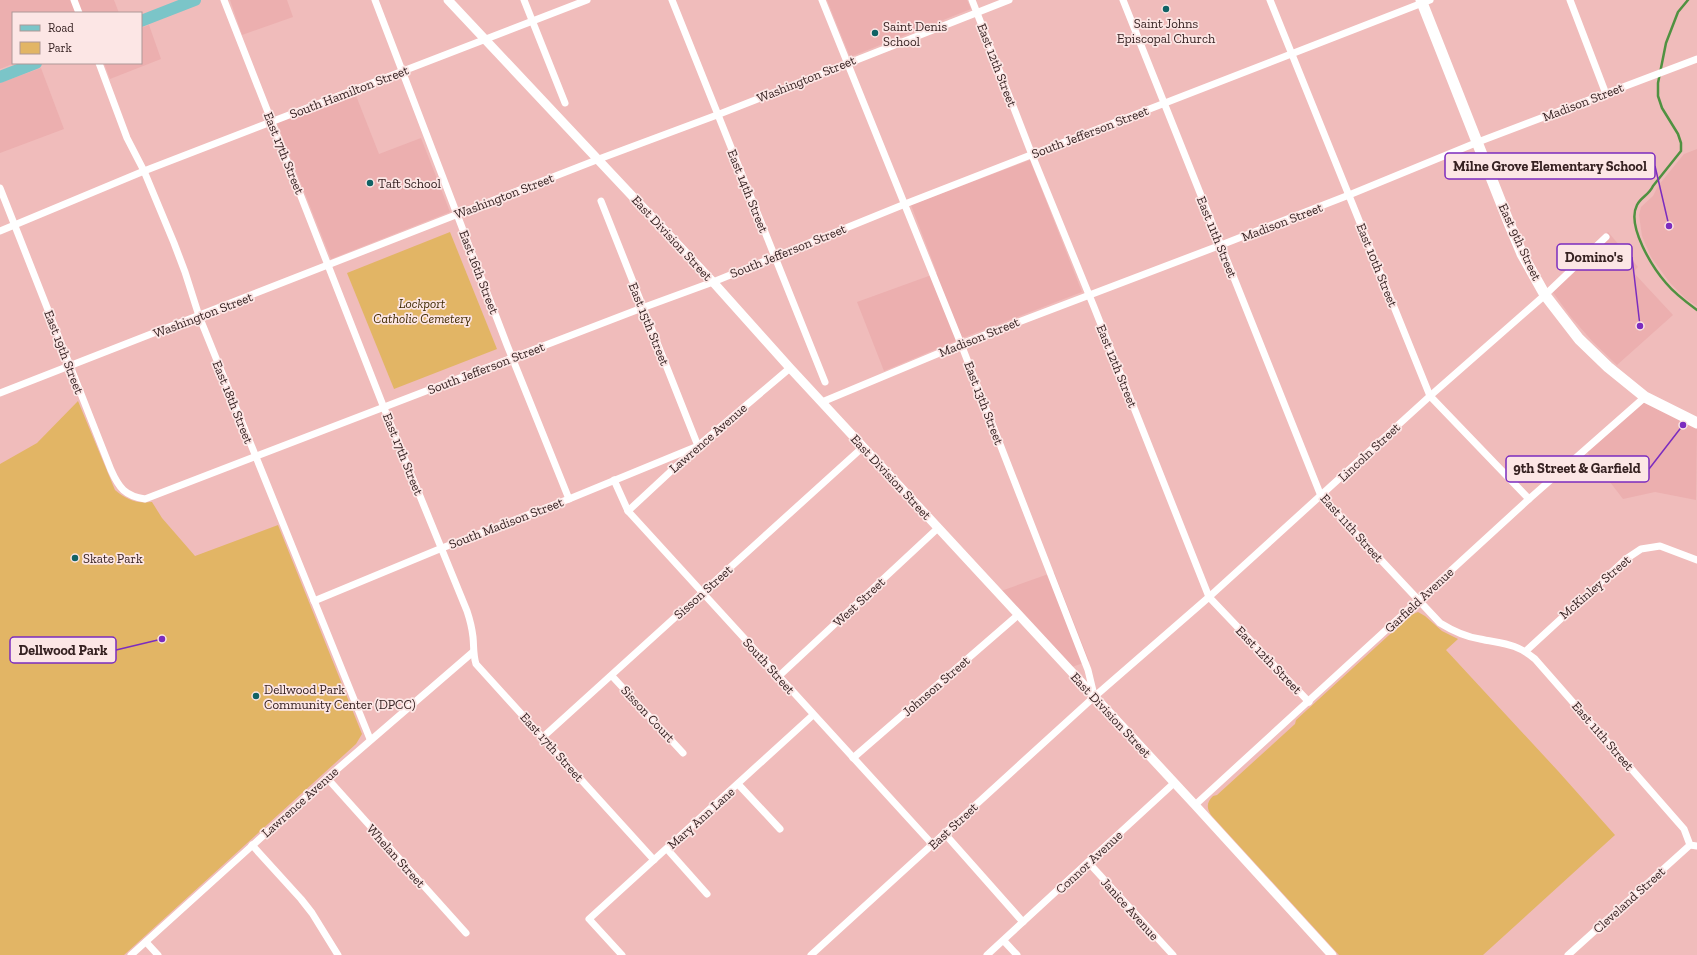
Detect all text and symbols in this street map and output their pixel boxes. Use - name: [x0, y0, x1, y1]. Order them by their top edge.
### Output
- marker: Saint Johns Episcopal Church: [1161, 4, 1171, 14]
- legend: [12, 12, 142, 64]
- place label: Saint Johns Episcopal Church: [1117, 16, 1216, 46]
- place label: Saint Denis School: [883, 19, 947, 49]
- text: Road: [48, 21, 74, 35]
- street label: East 12th Street: [974, 21, 1020, 109]
- marker: Saint Denis School: [870, 28, 880, 38]
- text: Park: [48, 41, 73, 55]
- street label: Washington Street: [754, 52, 858, 106]
- street label: South Hamilton Street: [287, 62, 411, 122]
- street label: Madison Street: [1540, 80, 1626, 124]
- street label: South Jefferson Street: [1030, 103, 1151, 161]
- street label: East 17th Street: [261, 110, 307, 197]
- street label: East 14th Street: [724, 147, 772, 235]
- callout: Milne Grove Elementary School: [1445, 153, 1655, 179]
- text: Milne Grove Elementary School: [1453, 158, 1647, 175]
- street label: Washington Street: [452, 170, 556, 222]
- place label: Taft School: [378, 176, 441, 191]
- marker: Taft School: [365, 178, 375, 188]
- street label: East Division Street: [629, 192, 715, 284]
- street label: East 11th Street: [1194, 194, 1240, 280]
- street label: Madison Street: [1239, 200, 1325, 244]
- street label: East 9th Street: [1496, 201, 1545, 283]
- street label: South Jefferson Street: [728, 221, 848, 281]
- street label: East 10th Street: [1353, 221, 1401, 309]
- street label: East 16th Street: [456, 228, 502, 316]
- callout: Domino's: [1557, 244, 1632, 270]
- text: Domino's: [1565, 249, 1624, 266]
- street label: East 15th Street: [626, 280, 673, 368]
- street label: Washington Street: [151, 289, 255, 341]
- park label: Lockport Catholic Cemetery: [373, 296, 471, 326]
- street label: East 19th Street: [41, 308, 87, 396]
- street label: Madison Street: [937, 314, 1022, 360]
- street label: East 12th Street: [1094, 322, 1141, 410]
- street label: South Jefferson Street: [426, 339, 547, 397]
- street label: East 18th Street: [209, 358, 257, 446]
- street label: East 13th Street: [961, 359, 1007, 447]
- street label: Lawrence Avenue: [666, 400, 750, 476]
- street label: East 17th Street: [380, 411, 426, 498]
- street label: Lincoln Street: [1335, 419, 1403, 484]
- street label: East Division Street: [848, 431, 934, 523]
- callout: 9th Street & Garfield: [1506, 456, 1649, 482]
- text: 9th Street & Garfield: [1513, 460, 1641, 477]
- street label: East 11th Street: [1317, 491, 1387, 565]
- street label: South Madison Street: [447, 494, 565, 552]
- place label: Skate Park: [83, 551, 143, 566]
- street label: McKinley Street: [1556, 552, 1634, 622]
- marker: Skate Park: [70, 553, 80, 563]
- street label: Sisson Street: [671, 562, 735, 622]
- street label: Garfield Avenue: [1381, 564, 1457, 636]
- street label: West Street: [830, 574, 888, 630]
- street label: East 12th Street: [1233, 623, 1305, 697]
- street label: South Street: [740, 635, 798, 697]
- callout: Dellwood Park: [10, 637, 116, 663]
- text: Dellwood Park: [18, 642, 108, 659]
- street label: Johnson Street: [899, 653, 973, 719]
- street label: East Division Street: [1068, 669, 1154, 761]
- place label: Dellwood Park Community Center (DPCC): [264, 682, 416, 712]
- street label: Sisson Court: [618, 683, 678, 745]
- marker: Dellwood Park Community Center (DPCC): [251, 691, 261, 701]
- street label: East 11th Street: [1569, 698, 1637, 774]
- street label: East 17th Street: [517, 709, 587, 785]
- street label: Lawrence Avenue: [259, 764, 341, 840]
- street label: Mary Ann Lane: [664, 784, 738, 852]
- street label: East Street: [925, 799, 981, 853]
- street label: Whelan Street: [364, 821, 428, 891]
- street label: Connor Avenue: [1053, 827, 1125, 897]
- street label: Cleveland Street: [1590, 864, 1668, 936]
- street label: Janice Avenue: [1098, 875, 1162, 943]

